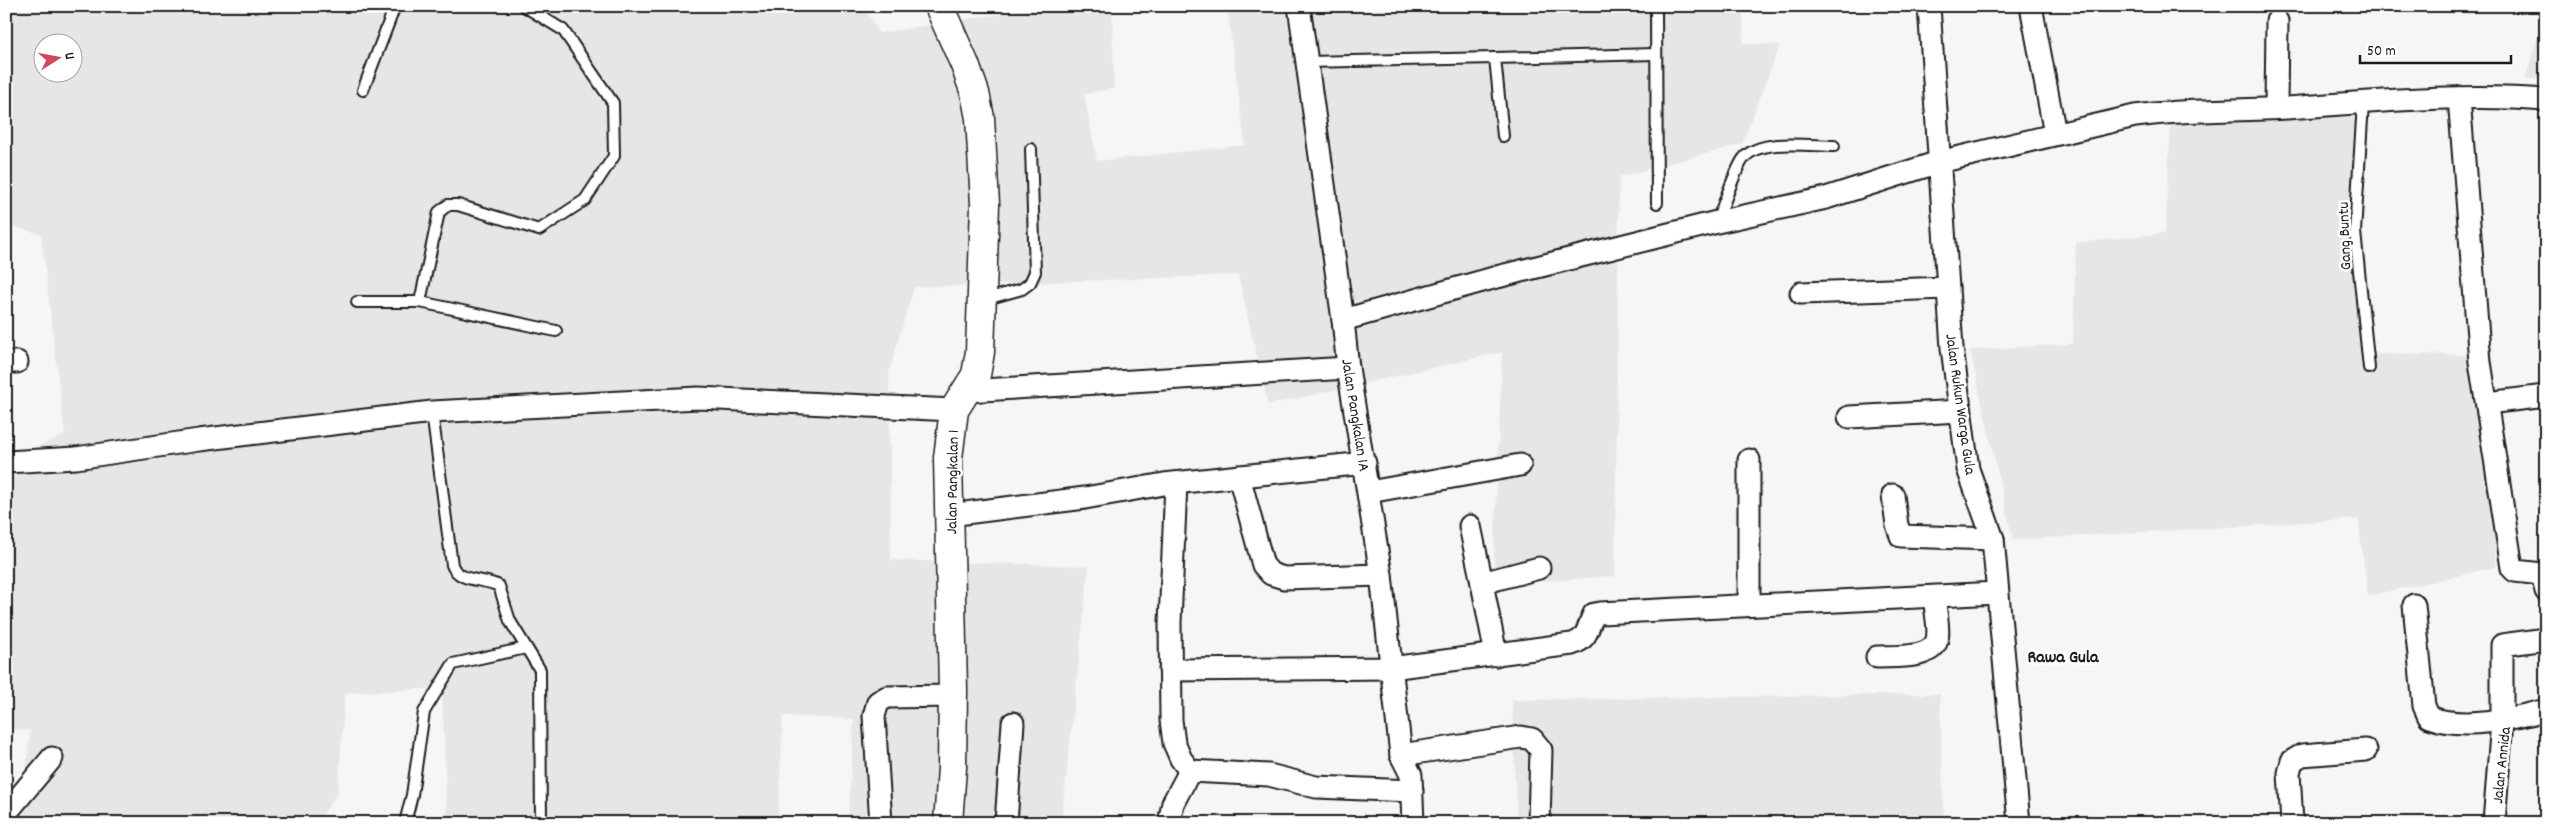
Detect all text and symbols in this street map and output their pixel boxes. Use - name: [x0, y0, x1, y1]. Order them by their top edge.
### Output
- north arrow: [32, 32, 82, 82]
- scale bar: [2360, 32, 2511, 64]
- text: 50 m: [2367, 41, 2396, 63]
- text: U: [58, 51, 79, 61]
- street label: Gang Buntu: [2333, 201, 2358, 270]
- street label: Jalan Rukun Warga Gula: [1938, 332, 1981, 477]
- street label: Jalan Pangkalan 1A: [1334, 358, 1375, 474]
- street label: Jalan Pangkalan 1: [941, 429, 966, 535]
- district label: Rawa Gula: [2028, 646, 2099, 671]
- street label: Jalan Annida: [2487, 725, 2518, 805]

